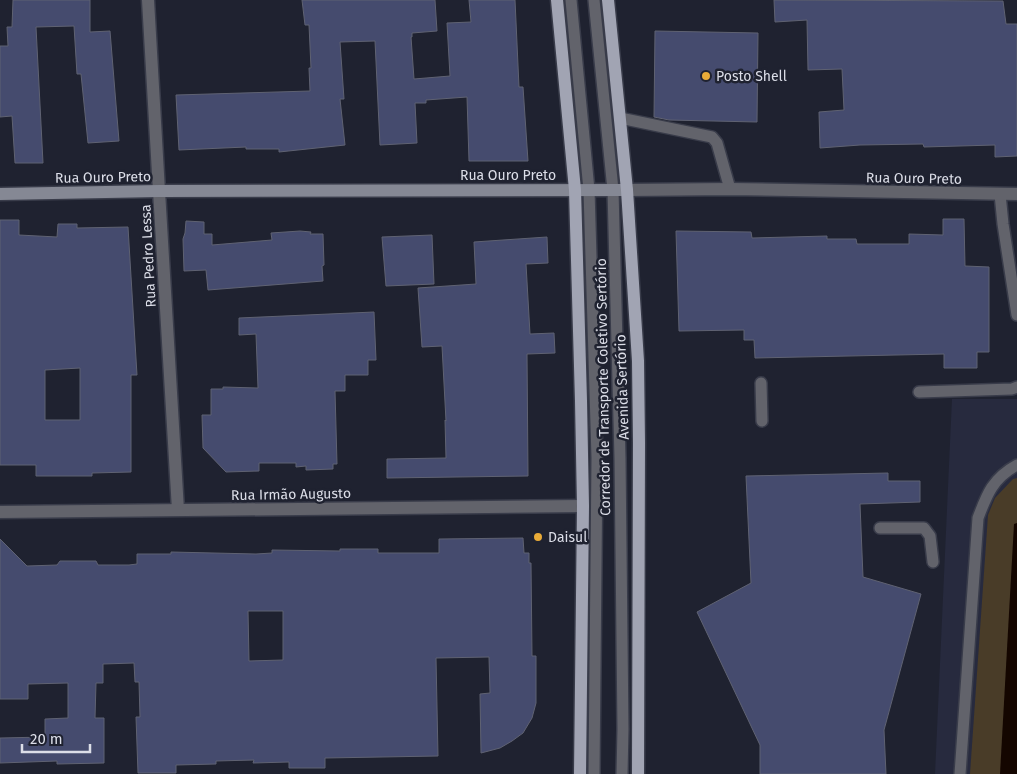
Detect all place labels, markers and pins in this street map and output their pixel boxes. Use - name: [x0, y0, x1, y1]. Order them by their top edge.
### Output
- place label: Posto Shell: [716, 68, 787, 85]
- marker: Posto Shell: [700, 70, 712, 82]
- place label: Daisul: [548, 529, 587, 546]
- marker: Daisul: [532, 531, 544, 543]

